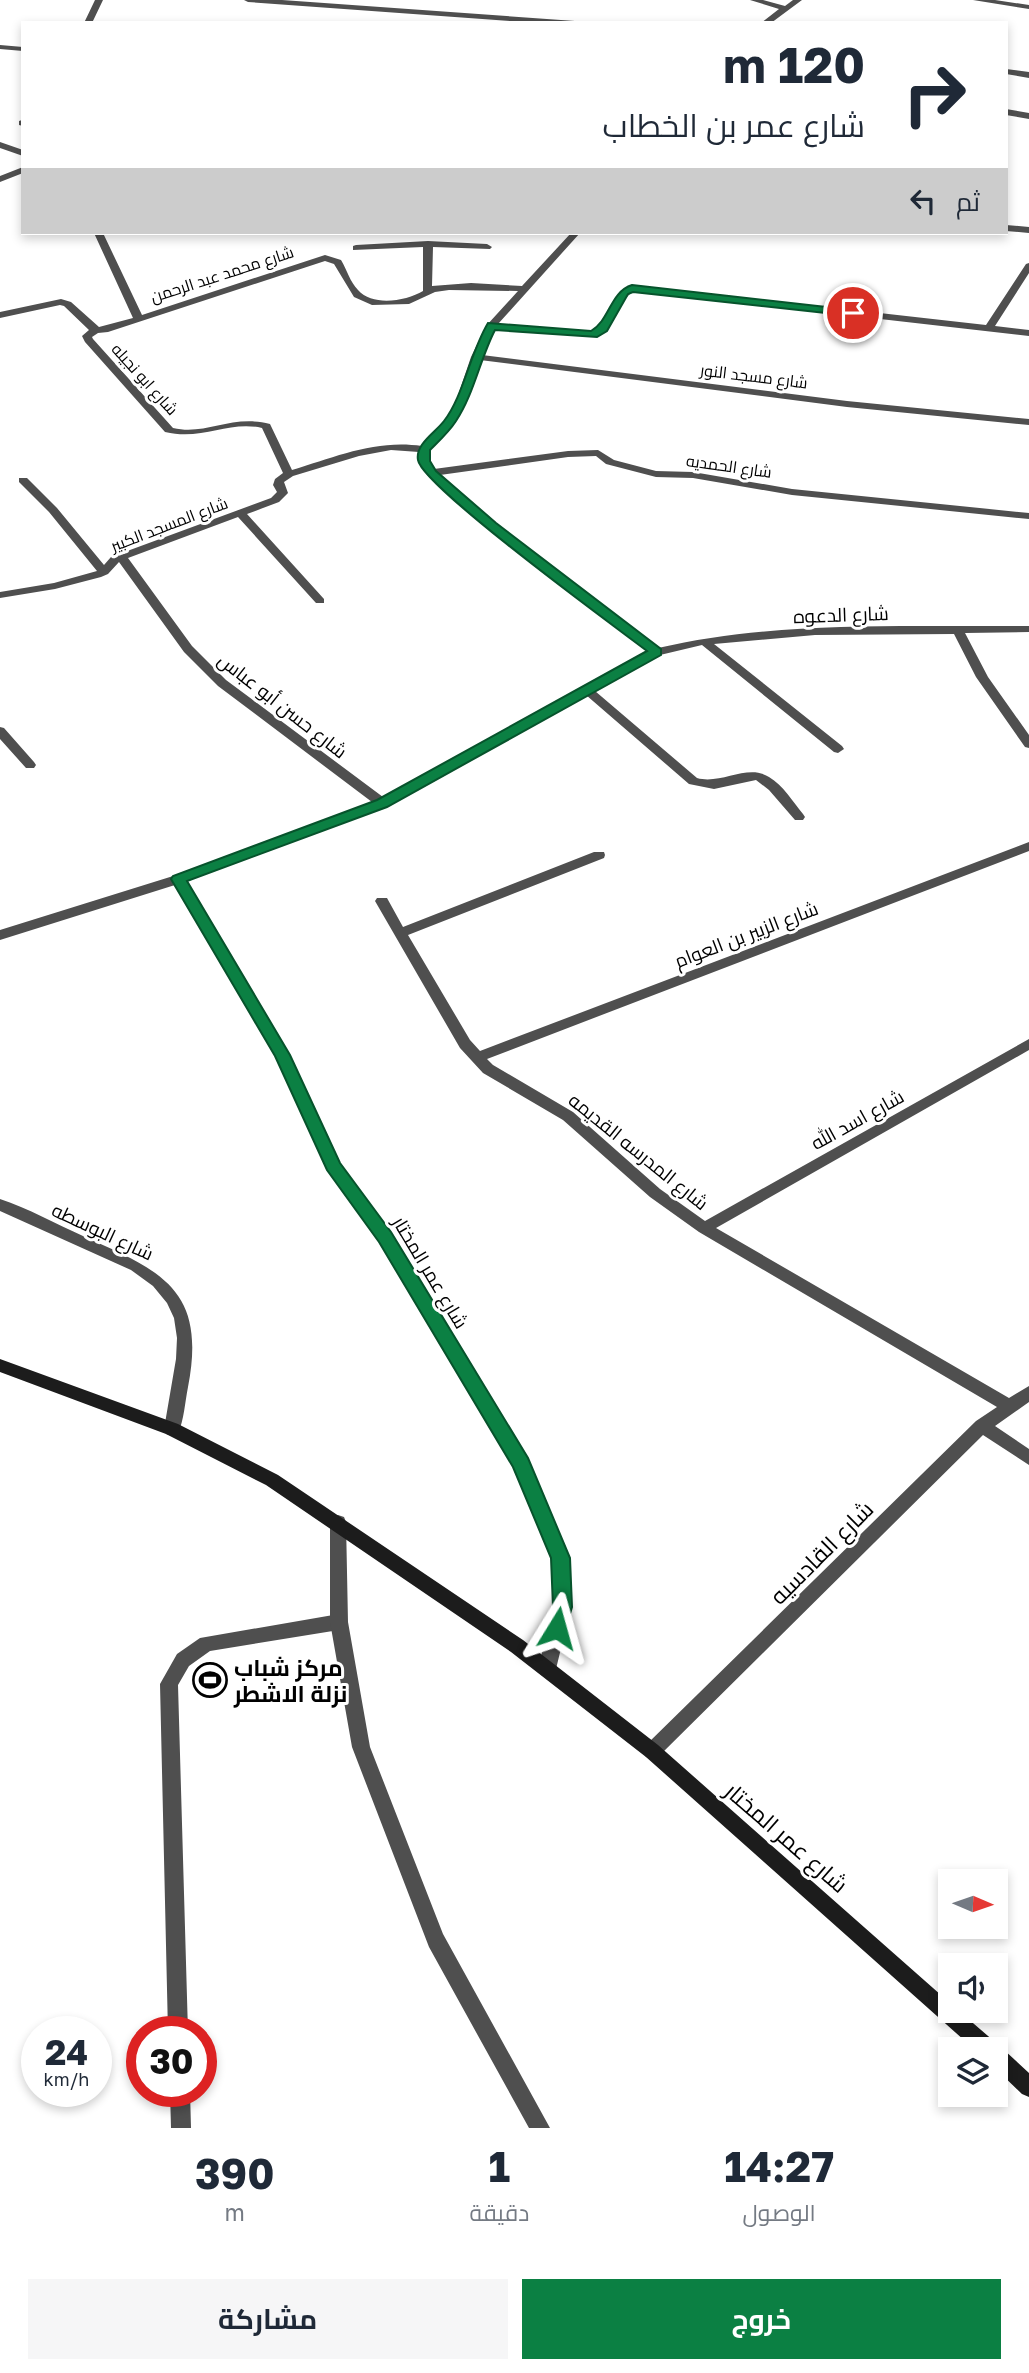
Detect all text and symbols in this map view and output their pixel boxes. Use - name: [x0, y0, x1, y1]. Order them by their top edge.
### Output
- text: 120 m: [723, 35, 865, 94]
- icon: right: [889, 49, 980, 140]
- text: شارع عمر بن الخطاب: [603, 106, 865, 144]
- icon: left: [904, 182, 942, 220]
- text: ثم: [956, 186, 980, 217]
- street label: شارع محمد عبد الرحمن: [148, 241, 297, 308]
- pin: [823, 283, 883, 343]
- icon: arrive: [834, 294, 872, 332]
- street label: شارع ابو نجيله: [106, 339, 182, 420]
- street label: شارع مسجد النور: [698, 359, 809, 394]
- street label: شارع الحمديه: [685, 450, 773, 484]
- street label: شارع المسجد الكبير: [107, 492, 231, 558]
- street label: شارع الدعوه: [793, 601, 889, 630]
- street label: شارع حسن أبو عباس: [212, 647, 352, 765]
- street label: شارع الزبير بن العوام: [671, 896, 822, 975]
- street label: شارع اسد الله: [807, 1084, 909, 1157]
- street label: شارع المدرسه القديمه: [563, 1088, 713, 1217]
- street label: شارع البوسطه: [47, 1197, 157, 1267]
- street label: شارع عمر المختار: [385, 1211, 474, 1334]
- street label: شارع القادسيه: [764, 1495, 881, 1612]
- position arrow: [520, 1591, 594, 1665]
- place label: مركز شباب نزلة الاشطر: [233, 1653, 348, 1708]
- sports icon: مركز شباب نزلة الاشطر: [191, 1661, 229, 1699]
- street label: شارع عمر المختار: [716, 1775, 854, 1900]
- north arrow: [938, 1869, 1008, 1939]
- map controls: [938, 1869, 1008, 2107]
- button: sound: [938, 1953, 1008, 2023]
- speed limit sign: 30: [126, 2016, 217, 2107]
- text: 24: [45, 2031, 88, 2073]
- button: layers: [938, 2037, 1008, 2107]
- text: km/h: [44, 2068, 89, 2090]
- text: 1: [489, 2141, 510, 2191]
- text: 14:27: [724, 2141, 834, 2191]
- text: 390: [195, 2148, 275, 2198]
- text: m: [225, 2198, 245, 2226]
- text: دقيقة: [469, 2198, 529, 2226]
- text: الوصول: [743, 2198, 816, 2226]
- button: مشاركة: [28, 2279, 508, 2359]
- button: خروج: [522, 2279, 1001, 2359]

